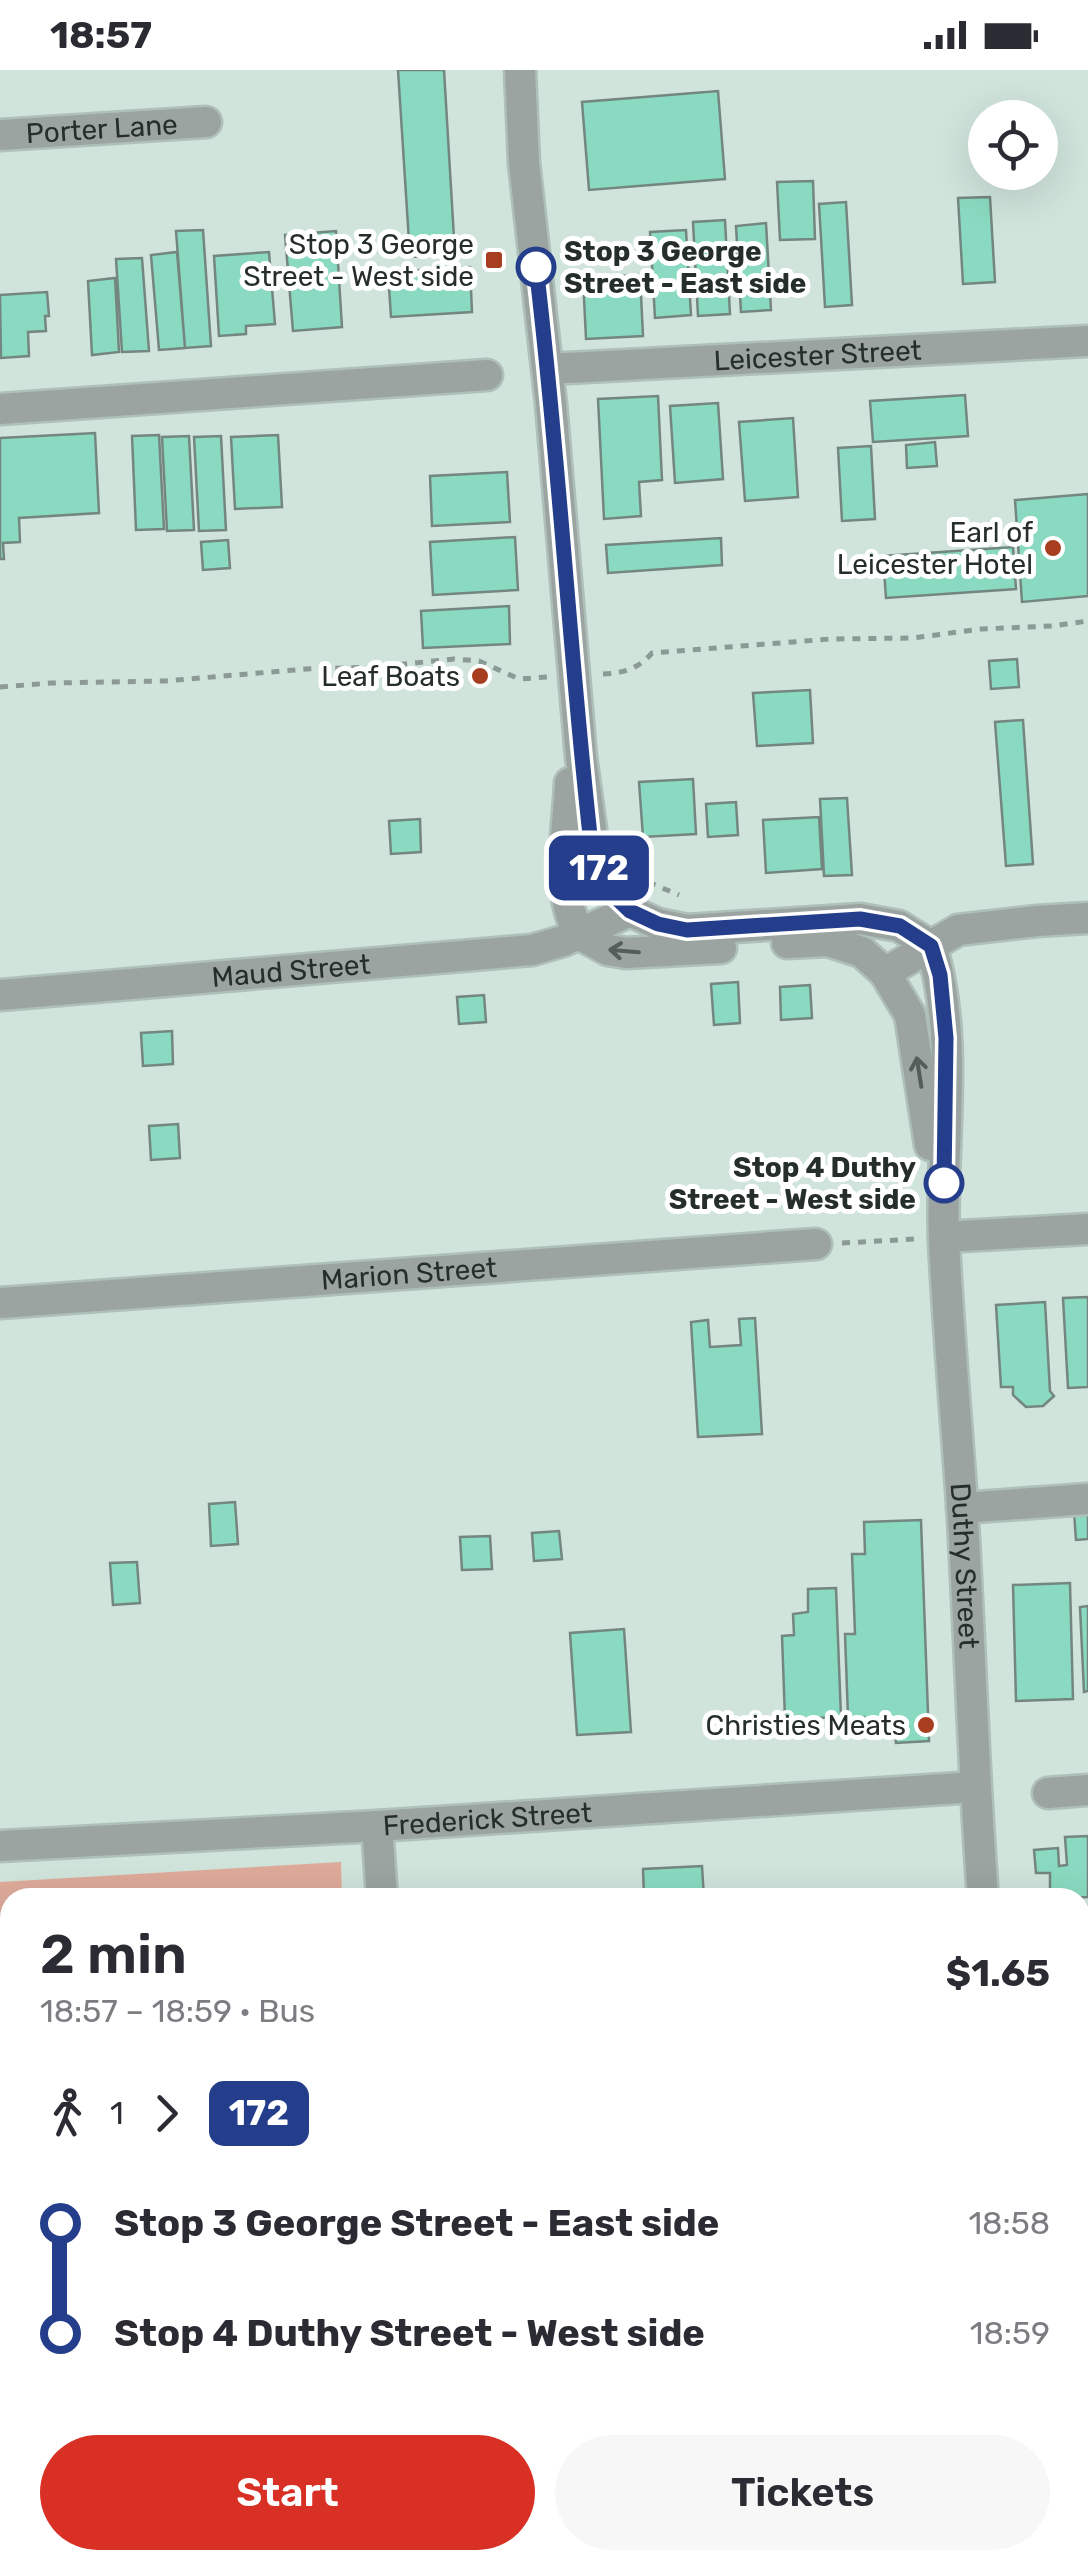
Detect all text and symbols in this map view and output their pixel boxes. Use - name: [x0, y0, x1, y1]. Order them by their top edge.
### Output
- text: 18:57: [50, 12, 152, 58]
- map controls: [968, 100, 1058, 190]
- button: locate: [968, 100, 1058, 190]
- street label: Porter Lane: [25, 108, 179, 150]
- place label: Stop 3 George Street - West side: [243, 228, 474, 293]
- place label: Stop 3 George Street - East side: [564, 235, 806, 300]
- marker: Stop 3 George Street - East side: [517, 248, 555, 286]
- marker: Stop 3 George Street - West side: [483, 249, 505, 271]
- street label: Leicester Street: [713, 334, 922, 377]
- place label: Earl of Leicester Hotel: [837, 516, 1033, 581]
- marker: Earl of Leicester Hotel: [1042, 537, 1064, 559]
- place label: Leaf Boats: [321, 660, 460, 693]
- marker: Leaf Boats: [469, 665, 491, 687]
- line badge: 172: [542, 836, 656, 900]
- text: 172: [569, 847, 629, 889]
- one-way arrow: [608, 941, 640, 960]
- street label: Maud Street: [210, 948, 372, 994]
- one-way arrow: [909, 1056, 927, 1088]
- place label: Stop 4 Duthy Street - West side: [669, 1151, 916, 1216]
- marker: Stop 4 Duthy Street - West side: [925, 1164, 963, 1202]
- street label: Marion Street: [320, 1251, 498, 1297]
- street label: Duthy Street: [944, 1482, 985, 1650]
- place label: Christies Meats: [706, 1709, 906, 1742]
- marker: Christies Meats: [915, 1714, 937, 1736]
- street label: Frederick Street: [382, 1796, 593, 1843]
- text: 2 min: [40, 1922, 187, 1987]
- text: $1.65: [946, 1950, 1050, 1996]
- text: 18:57 – 18:59 · Bus: [40, 1992, 315, 2030]
- icon: walk: [40, 2086, 95, 2141]
- icon: forward: [139, 2086, 194, 2141]
- text: 172: [229, 2092, 289, 2134]
- text: 1: [110, 2094, 124, 2132]
- text: Stop 3 George Street - East side: [114, 2200, 719, 2246]
- text: 18:58: [968, 2204, 1050, 2242]
- text: Stop 4 Duthy Street - West side: [114, 2310, 705, 2356]
- text: 18:59: [970, 2314, 1050, 2352]
- button: Start: [40, 2435, 535, 2550]
- button: Tickets: [555, 2435, 1050, 2550]

